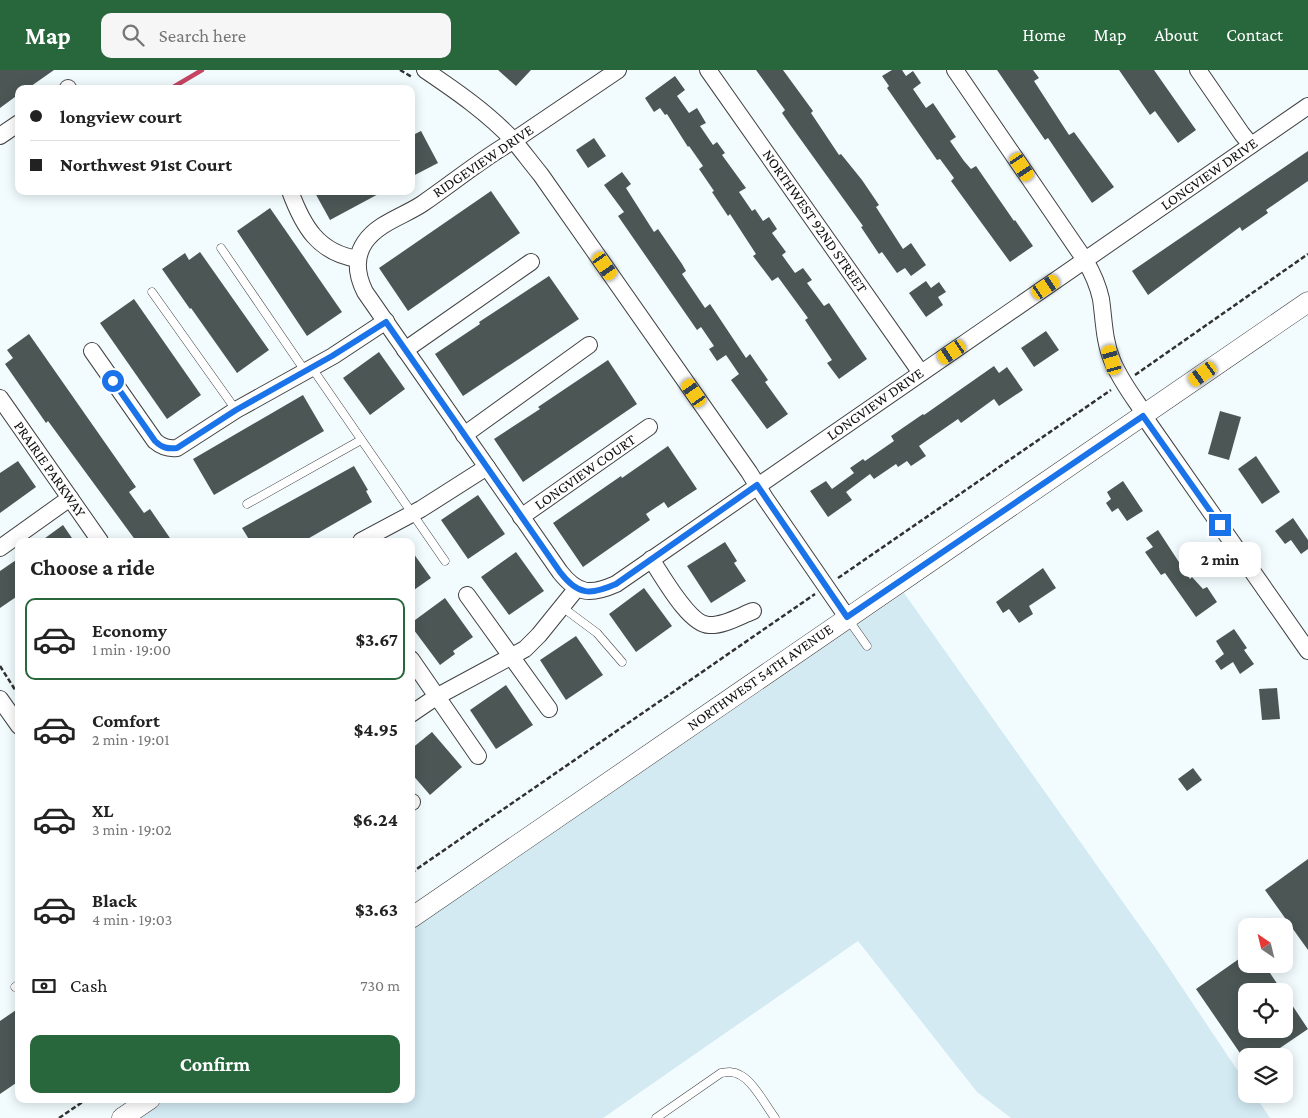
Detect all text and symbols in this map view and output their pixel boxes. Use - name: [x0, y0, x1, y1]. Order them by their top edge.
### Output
- search box: [101, 13, 451, 58]
- icon: search: [119, 21, 147, 49]
- text: Map: [25, 22, 71, 49]
- text: Search here: [159, 25, 246, 46]
- text: Home: [1023, 25, 1066, 45]
- text: Map: [1094, 25, 1126, 45]
- text: About: [1154, 25, 1198, 45]
- text: Contact: [1226, 25, 1283, 45]
- text: longview court: [60, 106, 182, 127]
- street label: RIDGEVIEW DRIVE: [430, 122, 536, 200]
- street label: LONGVIEW DRIVE: [1158, 135, 1260, 213]
- street label: NORTHWEST 92ND STREET: [759, 146, 871, 296]
- car: [1007, 150, 1036, 184]
- text: Northwest 91st Court: [60, 154, 232, 175]
- car: [590, 249, 619, 283]
- car: [1029, 272, 1062, 302]
- car: [935, 337, 968, 367]
- car: [1100, 344, 1123, 376]
- car: [1186, 359, 1219, 389]
- street label: LONGVIEW DRIVE: [824, 365, 926, 443]
- route start: [102, 370, 124, 392]
- car: [679, 376, 708, 410]
- street label: PRAIRIE PARKWAY: [11, 418, 89, 520]
- street label: LONGVIEW COURT: [532, 431, 638, 513]
- route end: [1209, 514, 1231, 536]
- callout: 2 min: [1179, 542, 1261, 578]
- text: 2 min: [1201, 551, 1239, 568]
- text: Choose a ride: [30, 555, 155, 580]
- icon: car: [32, 617, 77, 662]
- text: Economy: [92, 620, 167, 641]
- street label: NORTHWEST 54TH AVENUE: [684, 621, 836, 733]
- text: $3.67: [355, 629, 398, 650]
- text: 1 min · 19:00: [92, 641, 171, 658]
- icon: car: [32, 707, 77, 752]
- text: Comfort: [92, 710, 160, 731]
- text: $4.95: [354, 719, 398, 740]
- text: 2 min · 19:01: [92, 731, 170, 748]
- icon: car: [32, 797, 77, 842]
- text: XL: [92, 800, 114, 821]
- text: $6.24: [353, 809, 398, 830]
- text: 3 min · 19:02: [92, 821, 172, 838]
- icon: car: [32, 887, 77, 932]
- text: Black: [92, 890, 137, 911]
- text: $3.63: [355, 899, 398, 920]
- text: 4 min · 19:03: [92, 911, 172, 928]
- north arrow: [1238, 918, 1292, 972]
- map controls: [1238, 918, 1293, 1103]
- icon: cash: [30, 972, 58, 1000]
- text: Cash: [70, 975, 108, 996]
- text: 730 m: [360, 977, 400, 994]
- button: locate: [1238, 983, 1293, 1038]
- button: Confirm: [30, 1035, 400, 1093]
- button: layers: [1238, 1048, 1293, 1103]

